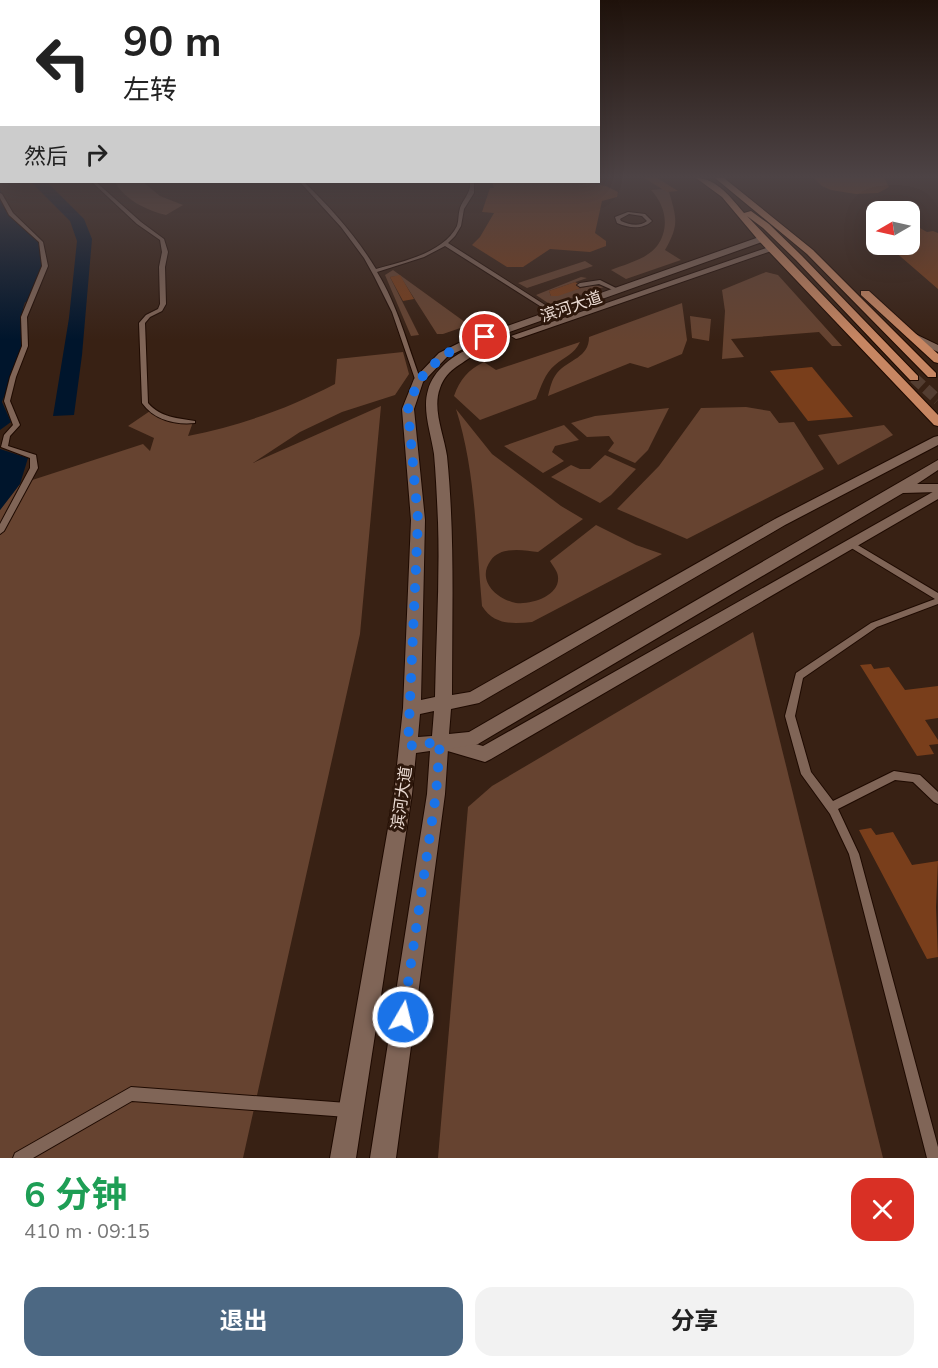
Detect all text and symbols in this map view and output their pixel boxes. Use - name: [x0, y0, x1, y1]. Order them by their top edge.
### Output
- text: 90 m: [123, 14, 222, 71]
- icon: left: [24, 24, 102, 102]
- text: 左转: [123, 72, 177, 109]
- icon: right: [80, 138, 113, 171]
- text: 然后: [24, 142, 68, 172]
- north arrow: [866, 201, 920, 255]
- map controls: [866, 201, 920, 255]
- street label: 滨河大道: [537, 286, 605, 328]
- pin: [459, 311, 510, 362]
- icon: arrive: [468, 320, 501, 353]
- street label: 滨河大道: [387, 765, 417, 831]
- position arrow: [371, 985, 435, 1049]
- text: 6 分钟: [24, 1171, 127, 1220]
- button: close: [851, 1178, 914, 1241]
- text: 410 m · 09:15: [24, 1218, 150, 1245]
- button: 退出: [24, 1287, 463, 1356]
- button: 分享: [475, 1287, 914, 1356]

